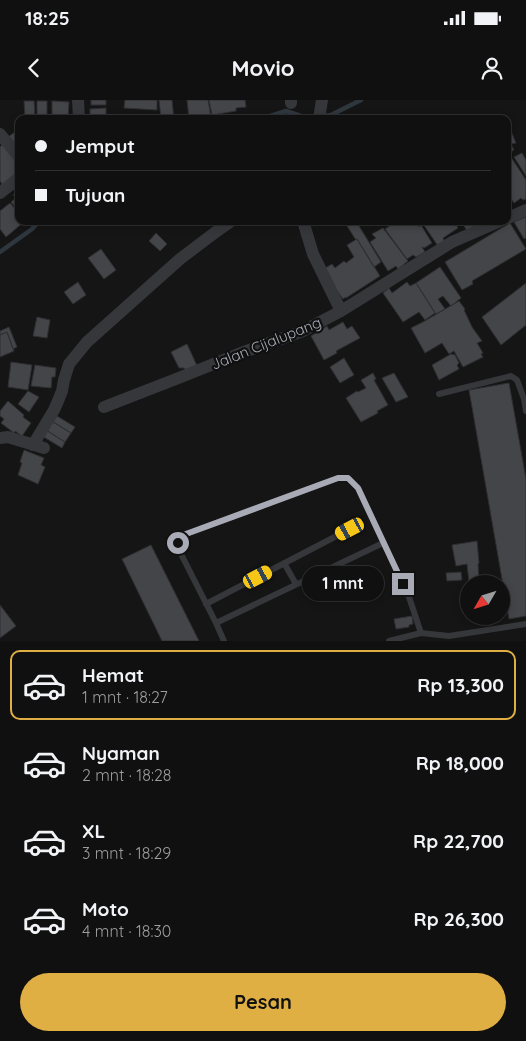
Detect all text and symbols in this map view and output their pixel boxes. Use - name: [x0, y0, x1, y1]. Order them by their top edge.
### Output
- text: 18:25: [25, 6, 70, 30]
- icon: back: [20, 54, 48, 82]
- text: Movio: [232, 54, 294, 82]
- icon: person: [478, 54, 506, 82]
- text: Jemput: [65, 134, 135, 158]
- text: Tujuan: [65, 183, 125, 207]
- street label: Jalan Cijalupang: [208, 312, 324, 374]
- car: [333, 515, 366, 543]
- route start: [167, 532, 189, 554]
- car: [241, 563, 274, 591]
- callout: 1 mnt: [303, 566, 386, 602]
- text: 1 mnt: [322, 573, 364, 593]
- route end: [392, 573, 414, 595]
- north arrow: [460, 575, 510, 625]
- map controls: [460, 575, 510, 625]
- icon: car: [22, 663, 67, 708]
- text: Hemat: [82, 663, 144, 687]
- text: Rp 13,300: [417, 673, 504, 697]
- text: 1 mnt · 18:27: [82, 687, 168, 707]
- icon: car: [22, 741, 67, 786]
- text: Nyaman: [82, 741, 160, 765]
- text: Rp 18,000: [416, 751, 504, 775]
- text: 2 mnt · 18:28: [82, 765, 171, 785]
- icon: car: [22, 819, 67, 864]
- text: XL: [82, 819, 105, 843]
- text: Rp 22,700: [413, 829, 504, 853]
- text: 3 mnt · 18:29: [82, 843, 171, 863]
- icon: car: [22, 897, 67, 942]
- text: Moto: [82, 897, 129, 921]
- text: Rp 26,300: [414, 907, 504, 931]
- text: 4 mnt · 18:30: [82, 921, 171, 941]
- button: Pesan: [20, 973, 506, 1031]

